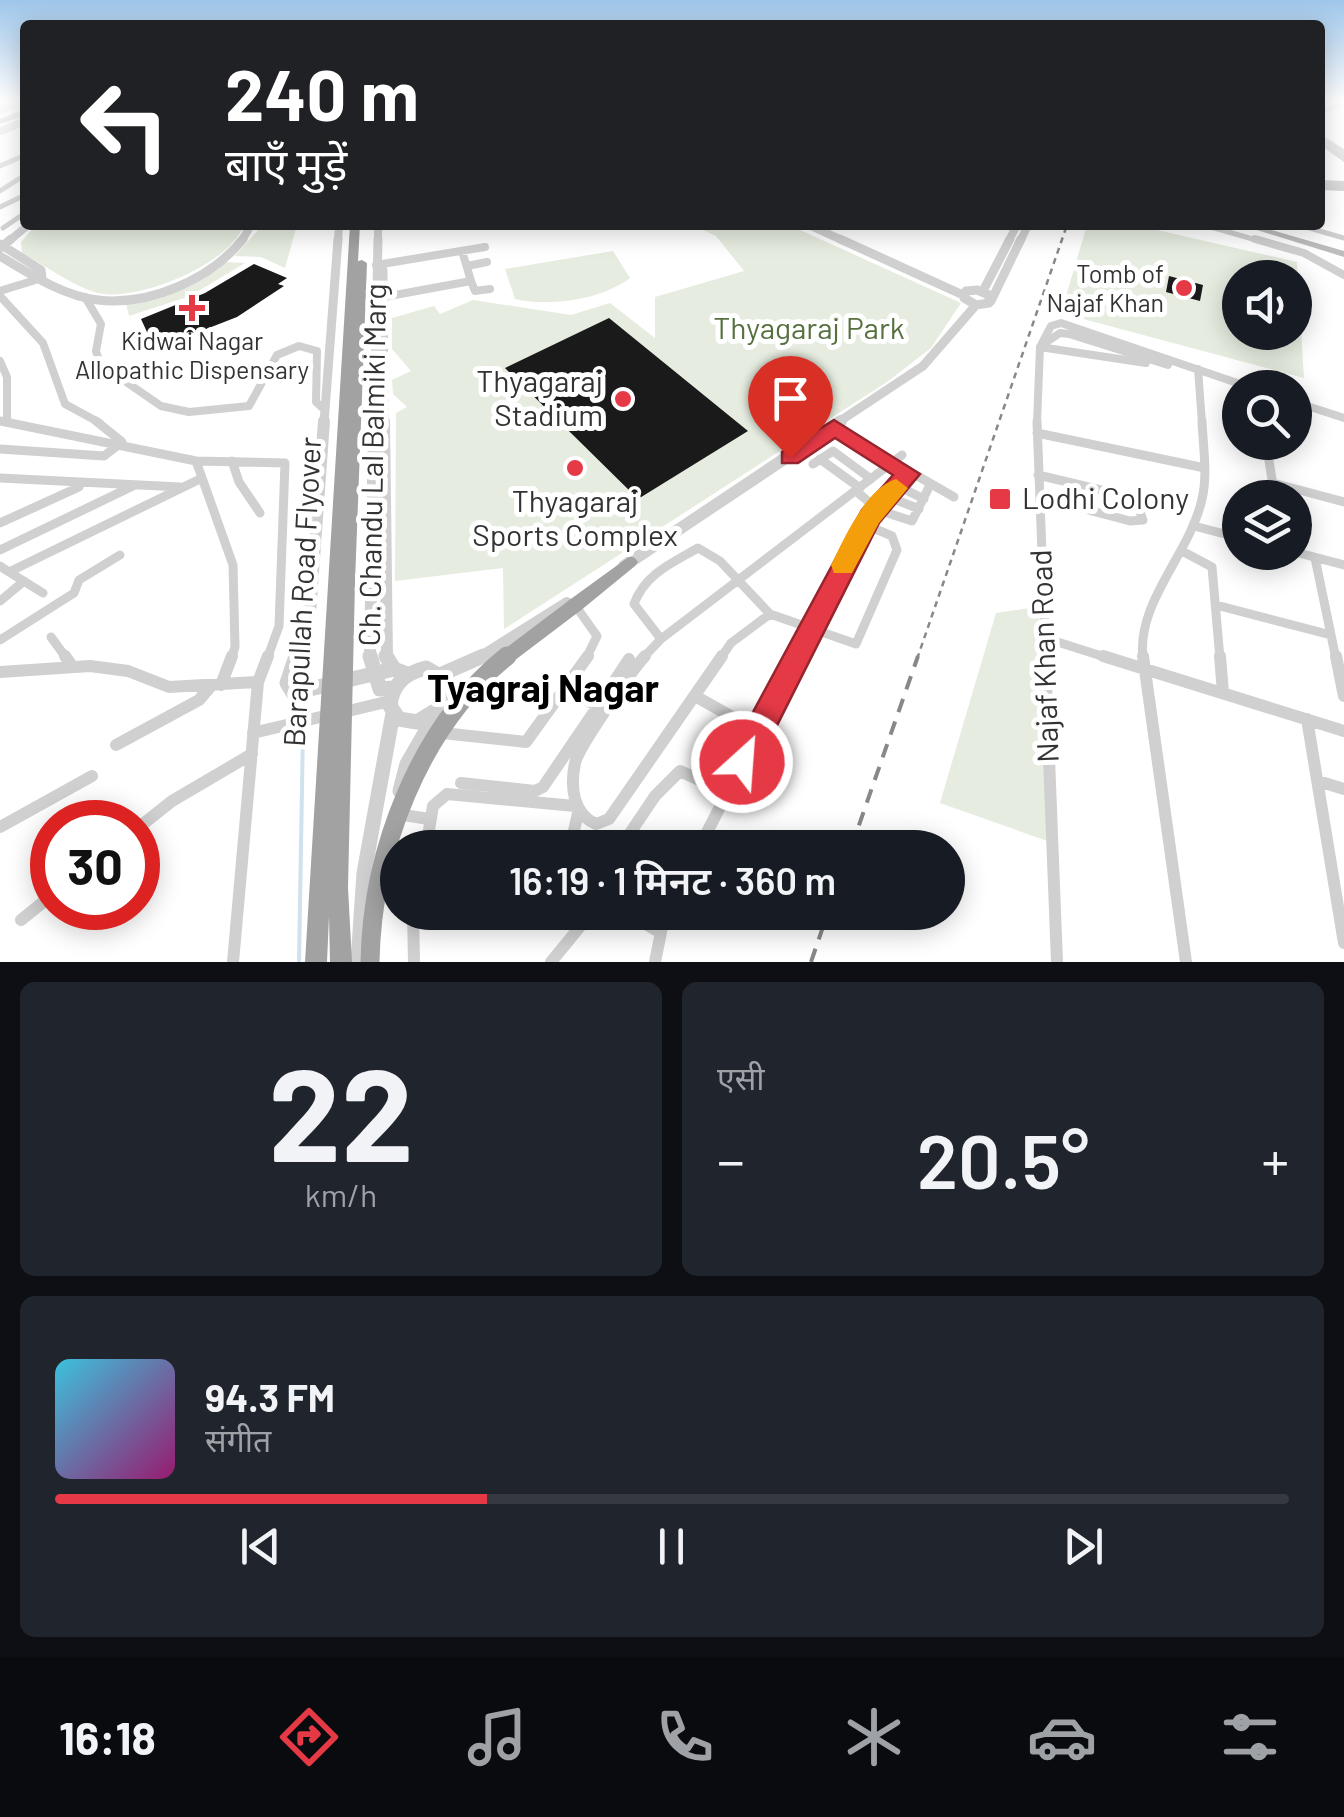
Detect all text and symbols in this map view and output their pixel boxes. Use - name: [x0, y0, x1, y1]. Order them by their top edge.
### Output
- text: 240 m: [225, 51, 419, 135]
- icon: left: [60, 60, 190, 190]
- text: बाएँ मुड़ें: [225, 136, 347, 190]
- place label: Tomb of Najaf Khan: [1047, 258, 1164, 317]
- map controls: [1222, 260, 1312, 570]
- button: sound: [1222, 260, 1312, 350]
- marker: Tomb of Najaf Khan: [1173, 277, 1195, 299]
- street label: Ch. Chandu Lal Balmiki Marg: [350, 283, 392, 647]
- marker: Kidwai Nagar Allopathic Dispensary: [179, 295, 205, 321]
- park label: Thyagaraj Park: [713, 309, 905, 345]
- place label: Kidwai Nagar Allopathic Dispensary: [75, 325, 309, 384]
- pin: [748, 356, 833, 459]
- place label: Thyagaraj Stadium: [476, 362, 603, 432]
- button: search: [1222, 370, 1312, 460]
- icon: arrive: [763, 371, 818, 426]
- marker: Thyagaraj Stadium: [612, 388, 634, 410]
- street label: Barapullah Road Flyover: [275, 436, 327, 748]
- marker: Thyagaraj Sports Complex: [564, 457, 586, 479]
- place label: Lodhi Colony: [1022, 479, 1189, 515]
- button: layers: [1222, 480, 1312, 570]
- place label: Thyagaraj Sports Complex: [472, 482, 678, 552]
- marker: Lodhi Colony: [987, 486, 1013, 512]
- street label: Najaf Khan Road: [1021, 549, 1065, 763]
- district label: Tyagraj Nagar: [427, 664, 660, 710]
- position arrow: [690, 710, 794, 814]
- speed limit sign: 30: [30, 800, 160, 930]
- text: 16:19 · 1 मिनट · 360 m: [509, 857, 836, 903]
- text: 22: [268, 1032, 414, 1188]
- text: एसी: [717, 1058, 765, 1096]
- text: 20.5°: [917, 1114, 1089, 1204]
- text: −: [717, 1126, 745, 1192]
- text: +: [1261, 1126, 1289, 1192]
- text: km/h: [305, 1175, 377, 1213]
- text: 94.3 FM: [205, 1374, 335, 1420]
- text: संगीत: [205, 1420, 271, 1458]
- icon: previous: [233, 1519, 288, 1574]
- icon: pause: [644, 1519, 699, 1574]
- icon: next: [1056, 1519, 1111, 1574]
- icon: directions: [274, 1702, 344, 1772]
- icon: music: [462, 1702, 532, 1772]
- icon: phone: [650, 1702, 720, 1772]
- icon: climate: [839, 1702, 909, 1772]
- icon: car: [1027, 1702, 1097, 1772]
- icon: filters: [1215, 1702, 1285, 1772]
- text: 16:18: [59, 1710, 156, 1764]

